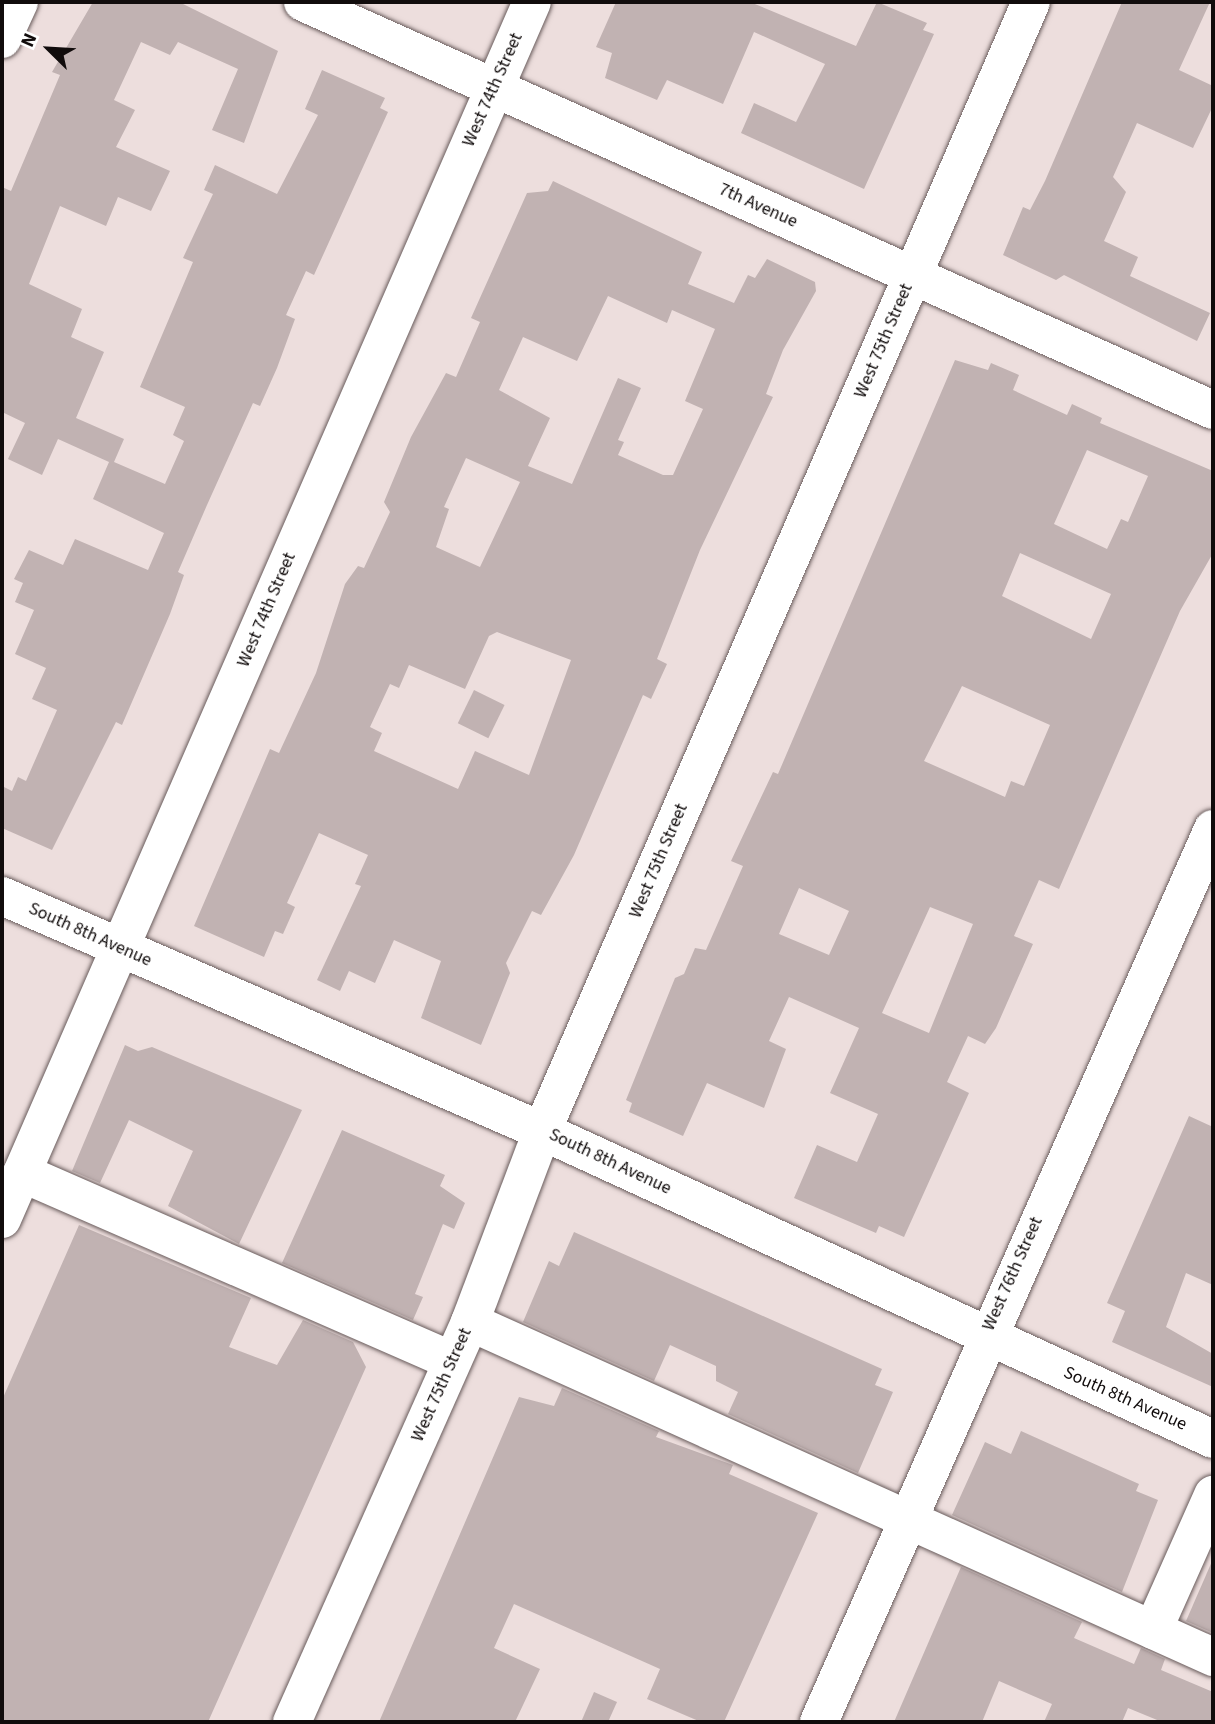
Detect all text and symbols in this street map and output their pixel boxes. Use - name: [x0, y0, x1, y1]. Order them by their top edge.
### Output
- north arrow: [14, 14, 84, 84]
- text: N: [14, 29, 44, 52]
- street label: West 74th Street: [458, 30, 528, 150]
- street label: 7th Avenue: [715, 179, 801, 233]
- street label: West 75th Street: [850, 280, 918, 402]
- street label: West 74th Street: [233, 549, 301, 671]
- street label: West 75th Street: [625, 800, 693, 922]
- street label: South 8th Avenue: [25, 898, 155, 972]
- street label: South 8th Avenue: [545, 1124, 675, 1200]
- street label: West 76th Street: [978, 1214, 1048, 1334]
- street label: West 75th Street: [407, 1325, 477, 1445]
- street label: South 8th Avenue: [1060, 1362, 1190, 1436]

